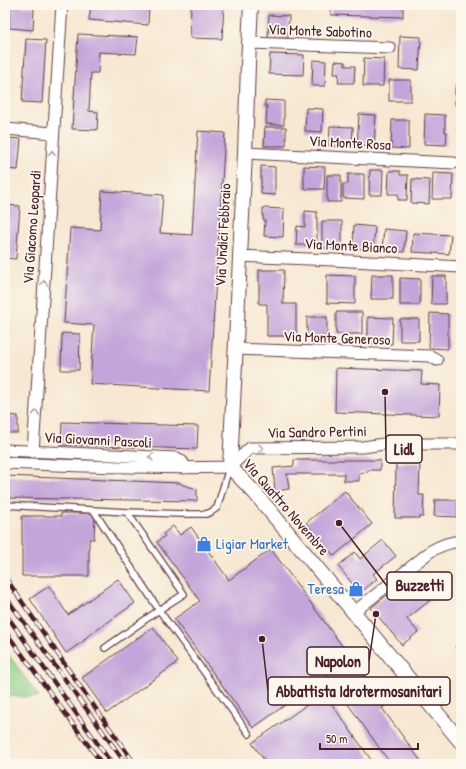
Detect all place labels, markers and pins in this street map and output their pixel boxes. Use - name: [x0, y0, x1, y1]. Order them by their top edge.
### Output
- callout: Lidl: [386, 435, 422, 463]
- place label: Ligiar Market: [216, 533, 289, 554]
- shop icon: Ligiar Market: [195, 535, 213, 553]
- callout: Buzzetti: [387, 572, 452, 600]
- place label: Teresa: [308, 578, 344, 599]
- shop icon: Teresa: [347, 580, 365, 598]
- callout: Napolon: [307, 647, 369, 675]
- callout: Abbattista Idrotermosanitari: [268, 677, 450, 705]

